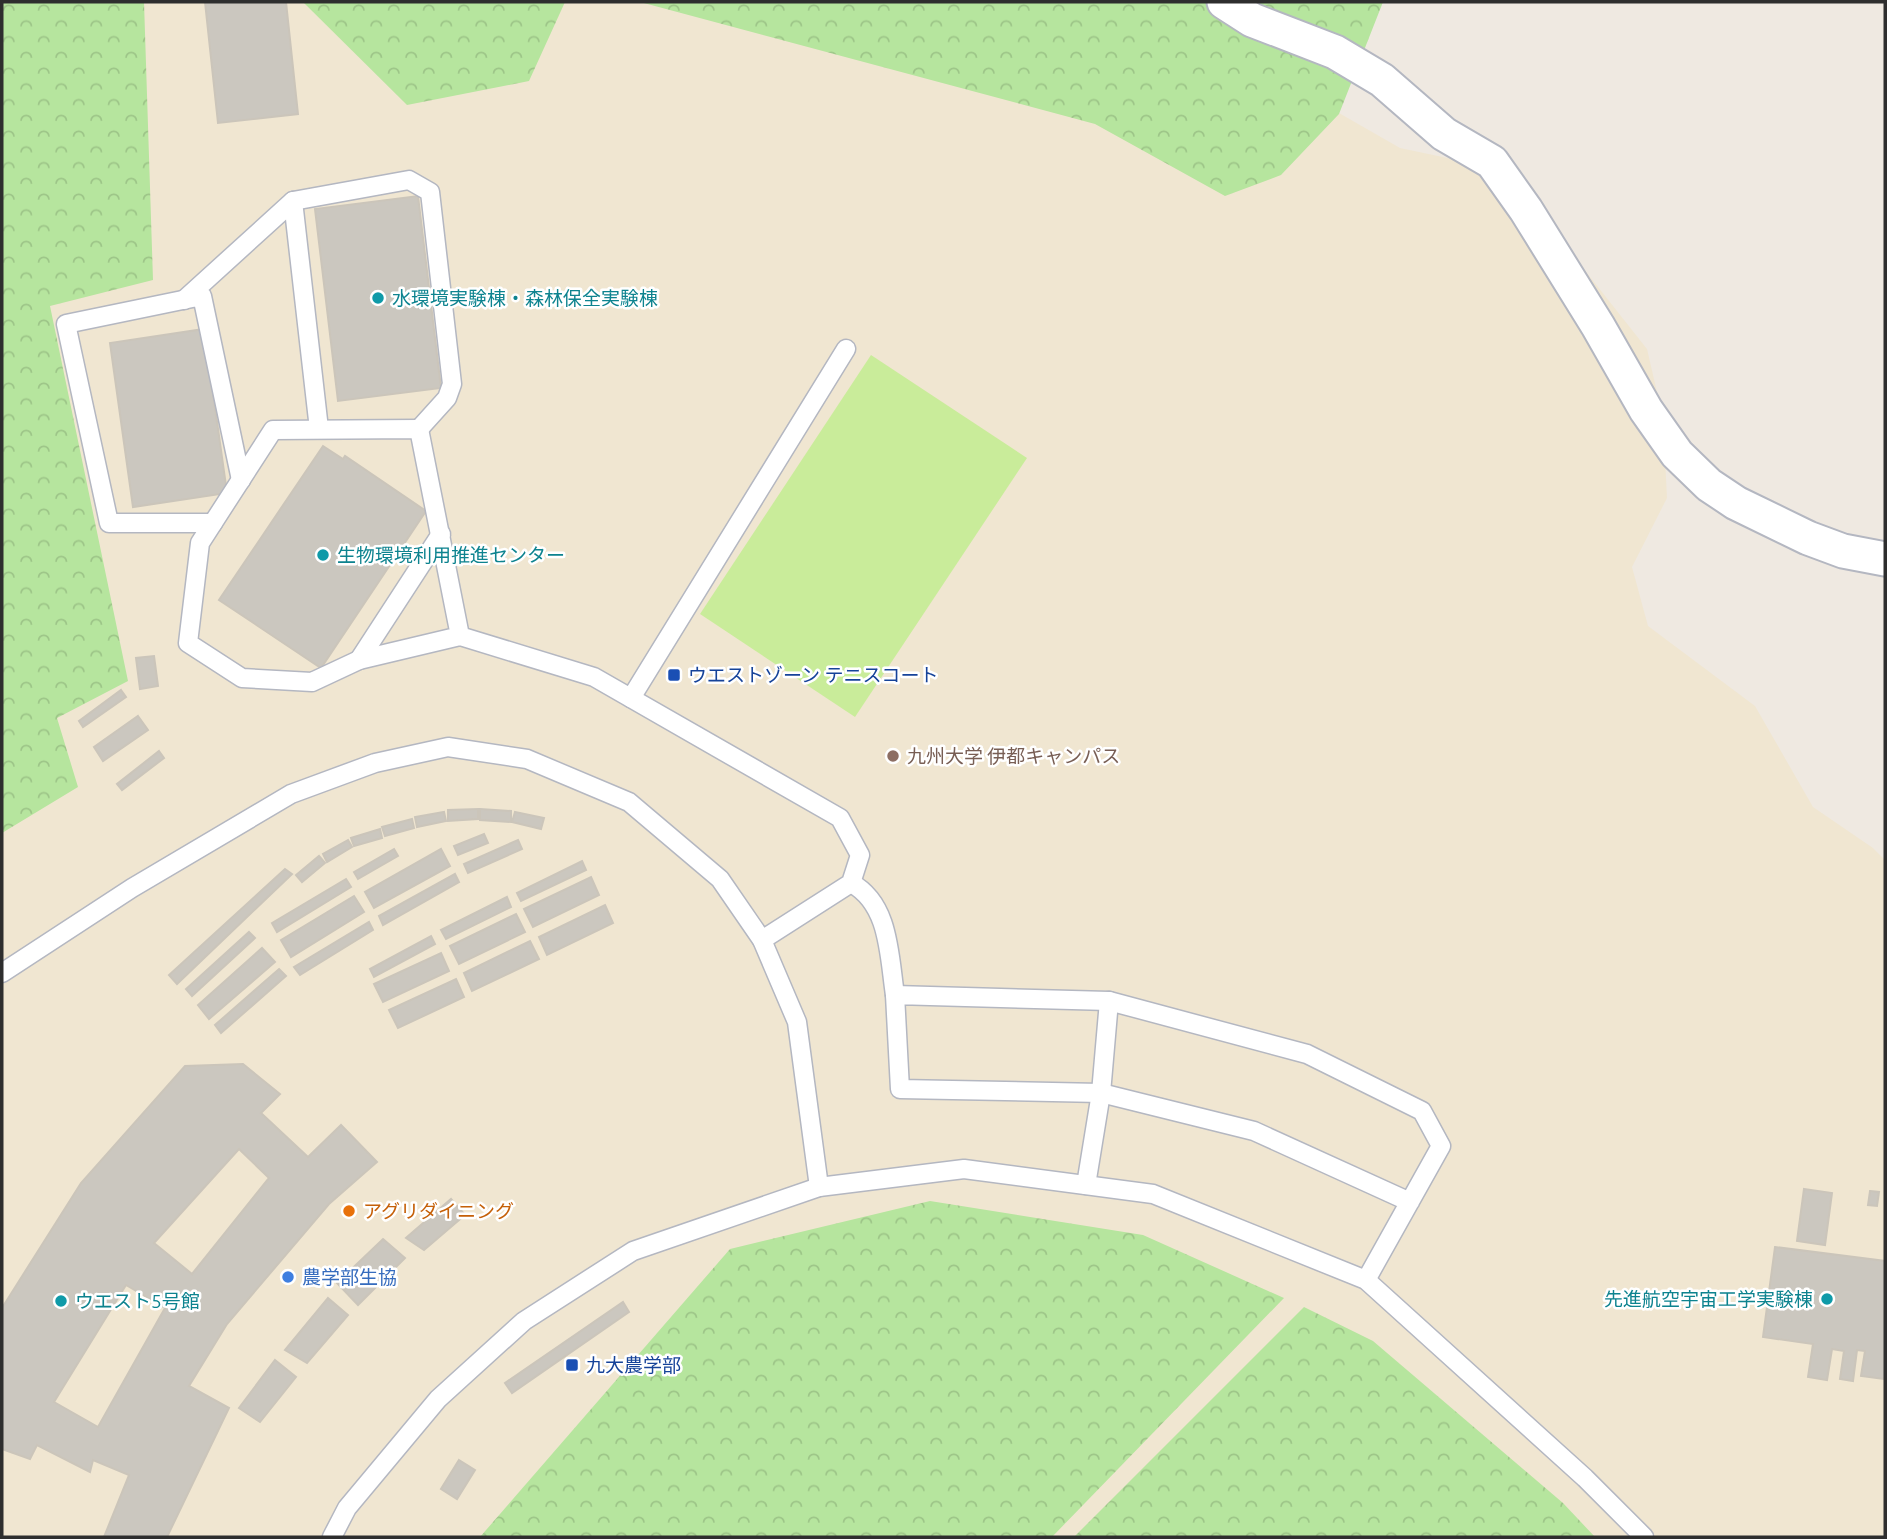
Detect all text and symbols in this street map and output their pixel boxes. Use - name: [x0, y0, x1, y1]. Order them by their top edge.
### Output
- place label: 水環境実験棟・森林保全実験棟: [392, 287, 658, 309]
- marker: 水環境実験棟・森林保全実験棟: [370, 290, 386, 306]
- place label: 生物環境利用推進センター: [337, 544, 565, 566]
- marker: 生物環境利用推進センター: [315, 547, 331, 563]
- place label: ウエストゾーン テニスコート: [688, 664, 938, 686]
- marker: ウエストゾーン テニスコート: [666, 667, 682, 683]
- place label: 九州大学 伊都キャンパス: [907, 745, 1120, 767]
- marker: 九州大学 伊都キャンパス: [885, 748, 901, 764]
- place label: アグリダイニング: [363, 1200, 514, 1222]
- marker: アグリダイニング: [341, 1203, 357, 1219]
- place label: 農学部生協: [302, 1266, 397, 1288]
- marker: 農学部生協: [280, 1269, 296, 1285]
- place label: 先進航空宇宙工学実験棟: [1604, 1288, 1813, 1310]
- place label: ウエスト5号館: [75, 1290, 200, 1312]
- marker: 先進航空宇宙工学実験棟: [1819, 1291, 1835, 1307]
- marker: ウエスト5号館: [53, 1293, 69, 1309]
- place label: 九大農学部: [586, 1354, 681, 1376]
- marker: 九大農学部: [564, 1357, 580, 1373]

